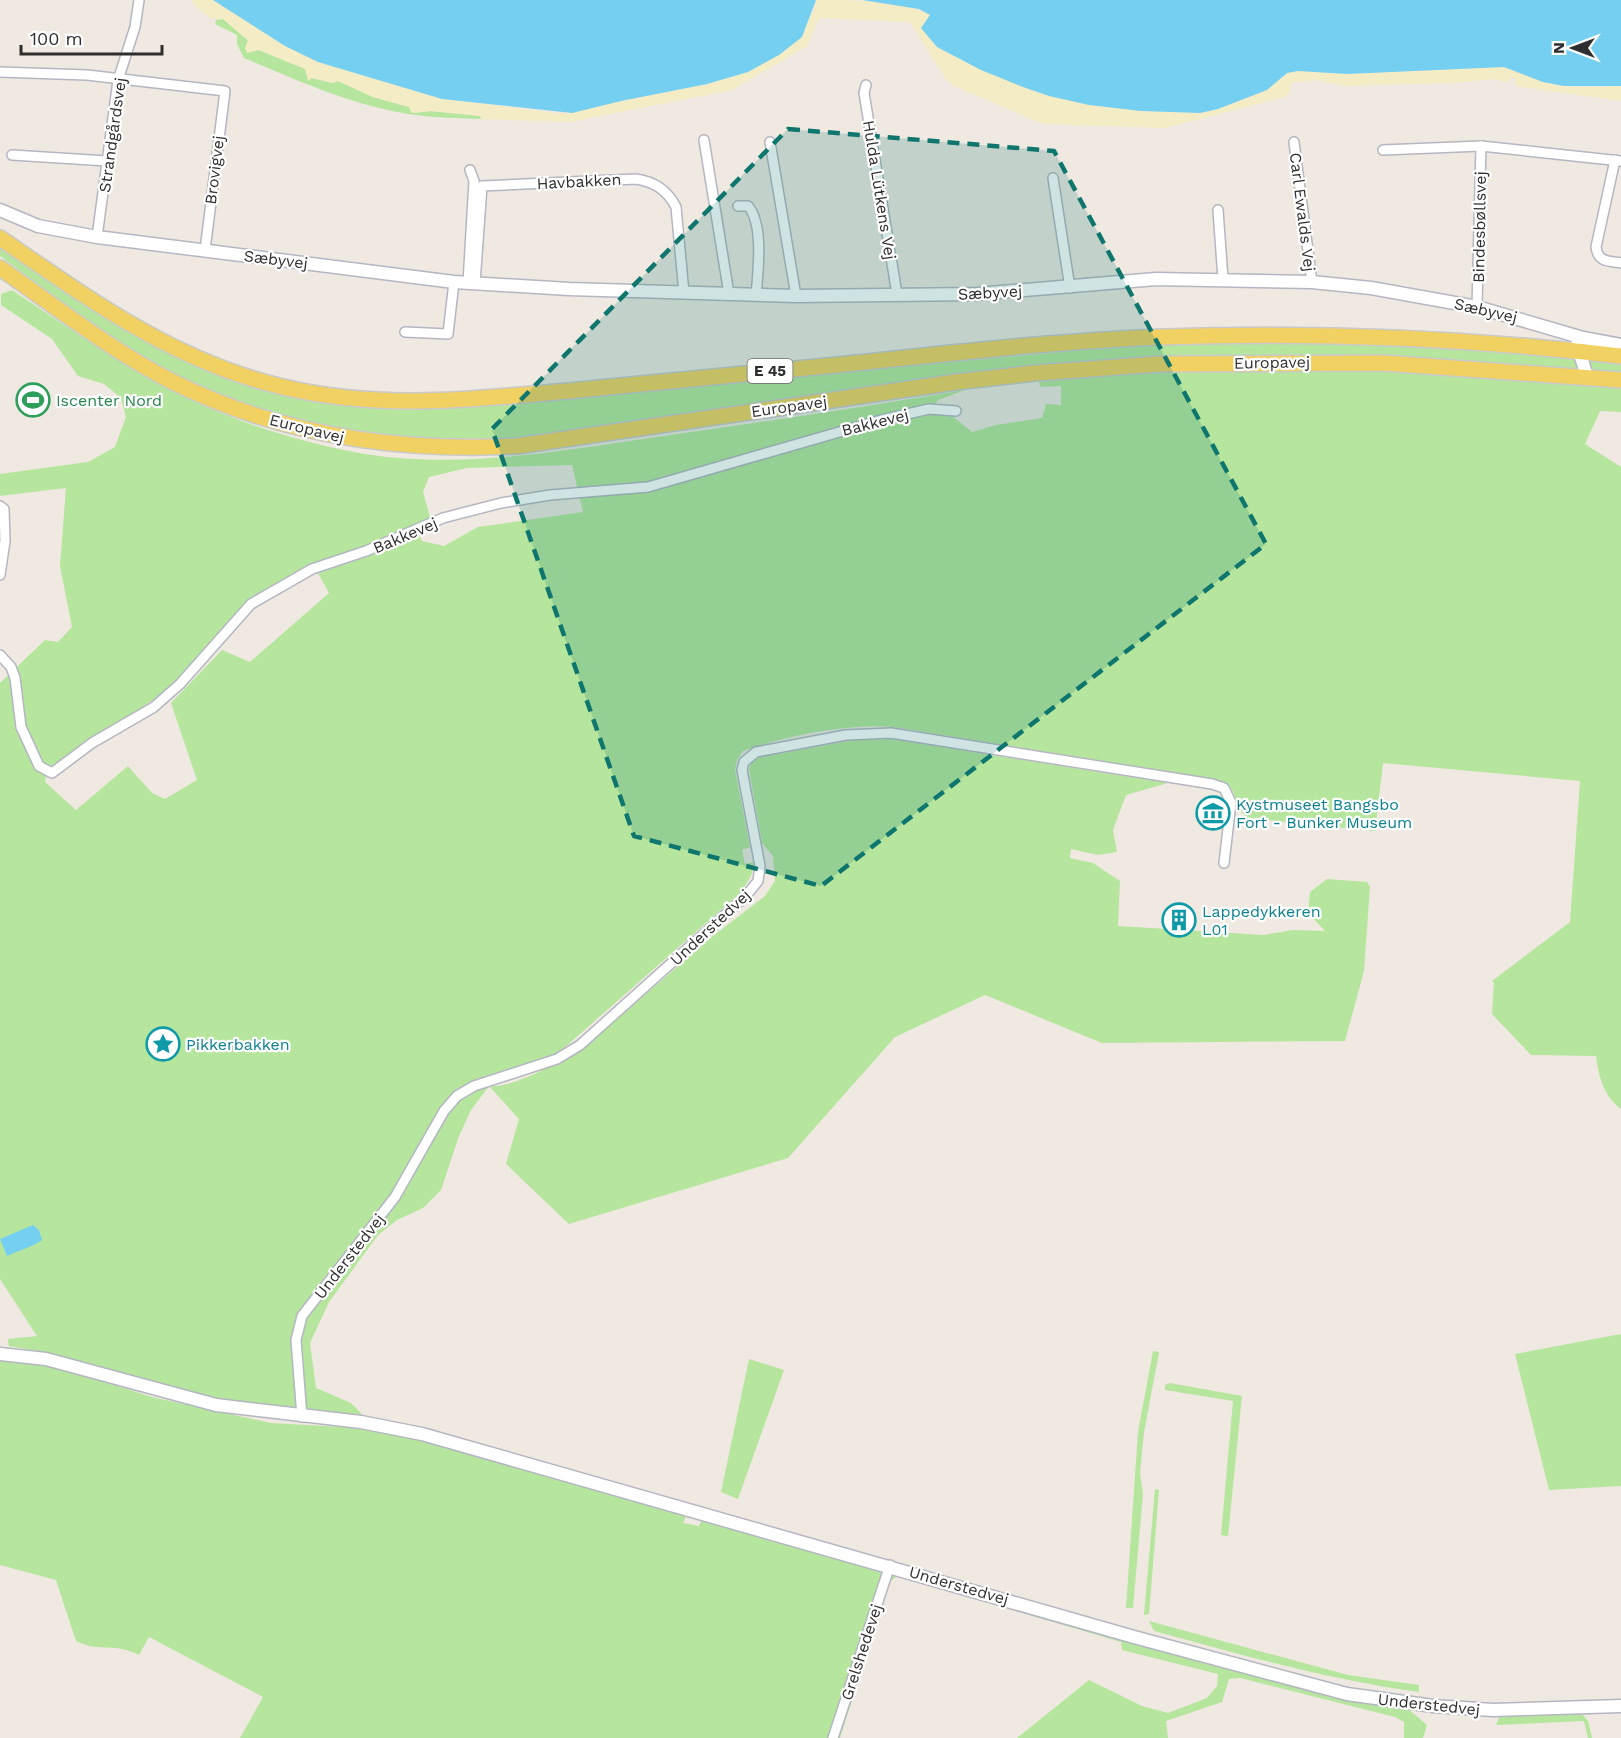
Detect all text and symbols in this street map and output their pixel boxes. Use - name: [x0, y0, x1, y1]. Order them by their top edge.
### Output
- scale bar: [21, 18, 162, 56]
- north arrow: [1543, 18, 1603, 78]
- text: 100 m: [30, 28, 83, 49]
- text: N: [1549, 42, 1568, 54]
- street label: Strandgårdsvej: [95, 76, 130, 194]
- street label: Hulda Lütkens Vej: [859, 119, 900, 261]
- street label: Brovigvej: [201, 135, 228, 206]
- street label: Carl Ewalds Vej: [1286, 151, 1319, 273]
- street label: Havbakken: [536, 170, 622, 193]
- street label: Bindesbøllsvej: [1469, 171, 1490, 283]
- street label: Sæbyvej: [243, 246, 309, 273]
- street label: Sæbyvej: [957, 281, 1023, 304]
- street label: Sæbyvej: [1452, 294, 1519, 327]
- street label: Europavej: [1234, 352, 1310, 373]
- road number: E 45: [748, 359, 792, 383]
- sports icon: Iscenter Nord: [15, 382, 51, 418]
- place label: Iscenter Nord: [56, 391, 162, 410]
- street label: Europavej: [750, 392, 828, 421]
- street label: Bakkevej: [840, 405, 911, 440]
- street label: Europavej: [268, 410, 346, 447]
- street label: Bakkevej: [370, 513, 440, 558]
- museum icon: Kystmuseet Bangsbo Fort - Bunker Museum: [1195, 795, 1231, 831]
- place label: Kystmuseet Bangsbo Fort - Bunker Museum: [1236, 795, 1412, 832]
- street label: Understedvej: [666, 885, 754, 969]
- building icon: Lappedykkeren L01: [1161, 902, 1197, 938]
- place label: Lappedykkeren L01: [1202, 902, 1321, 939]
- place icon: Pikkerbakken: [145, 1026, 181, 1062]
- place label: Pikkerbakken: [186, 1035, 290, 1054]
- street label: Understedvej: [310, 1210, 389, 1303]
- street label: Understedvej: [907, 1562, 1011, 1609]
- street label: Grelshedevej: [837, 1601, 886, 1703]
- street label: Understedvej: [1377, 1690, 1481, 1719]

